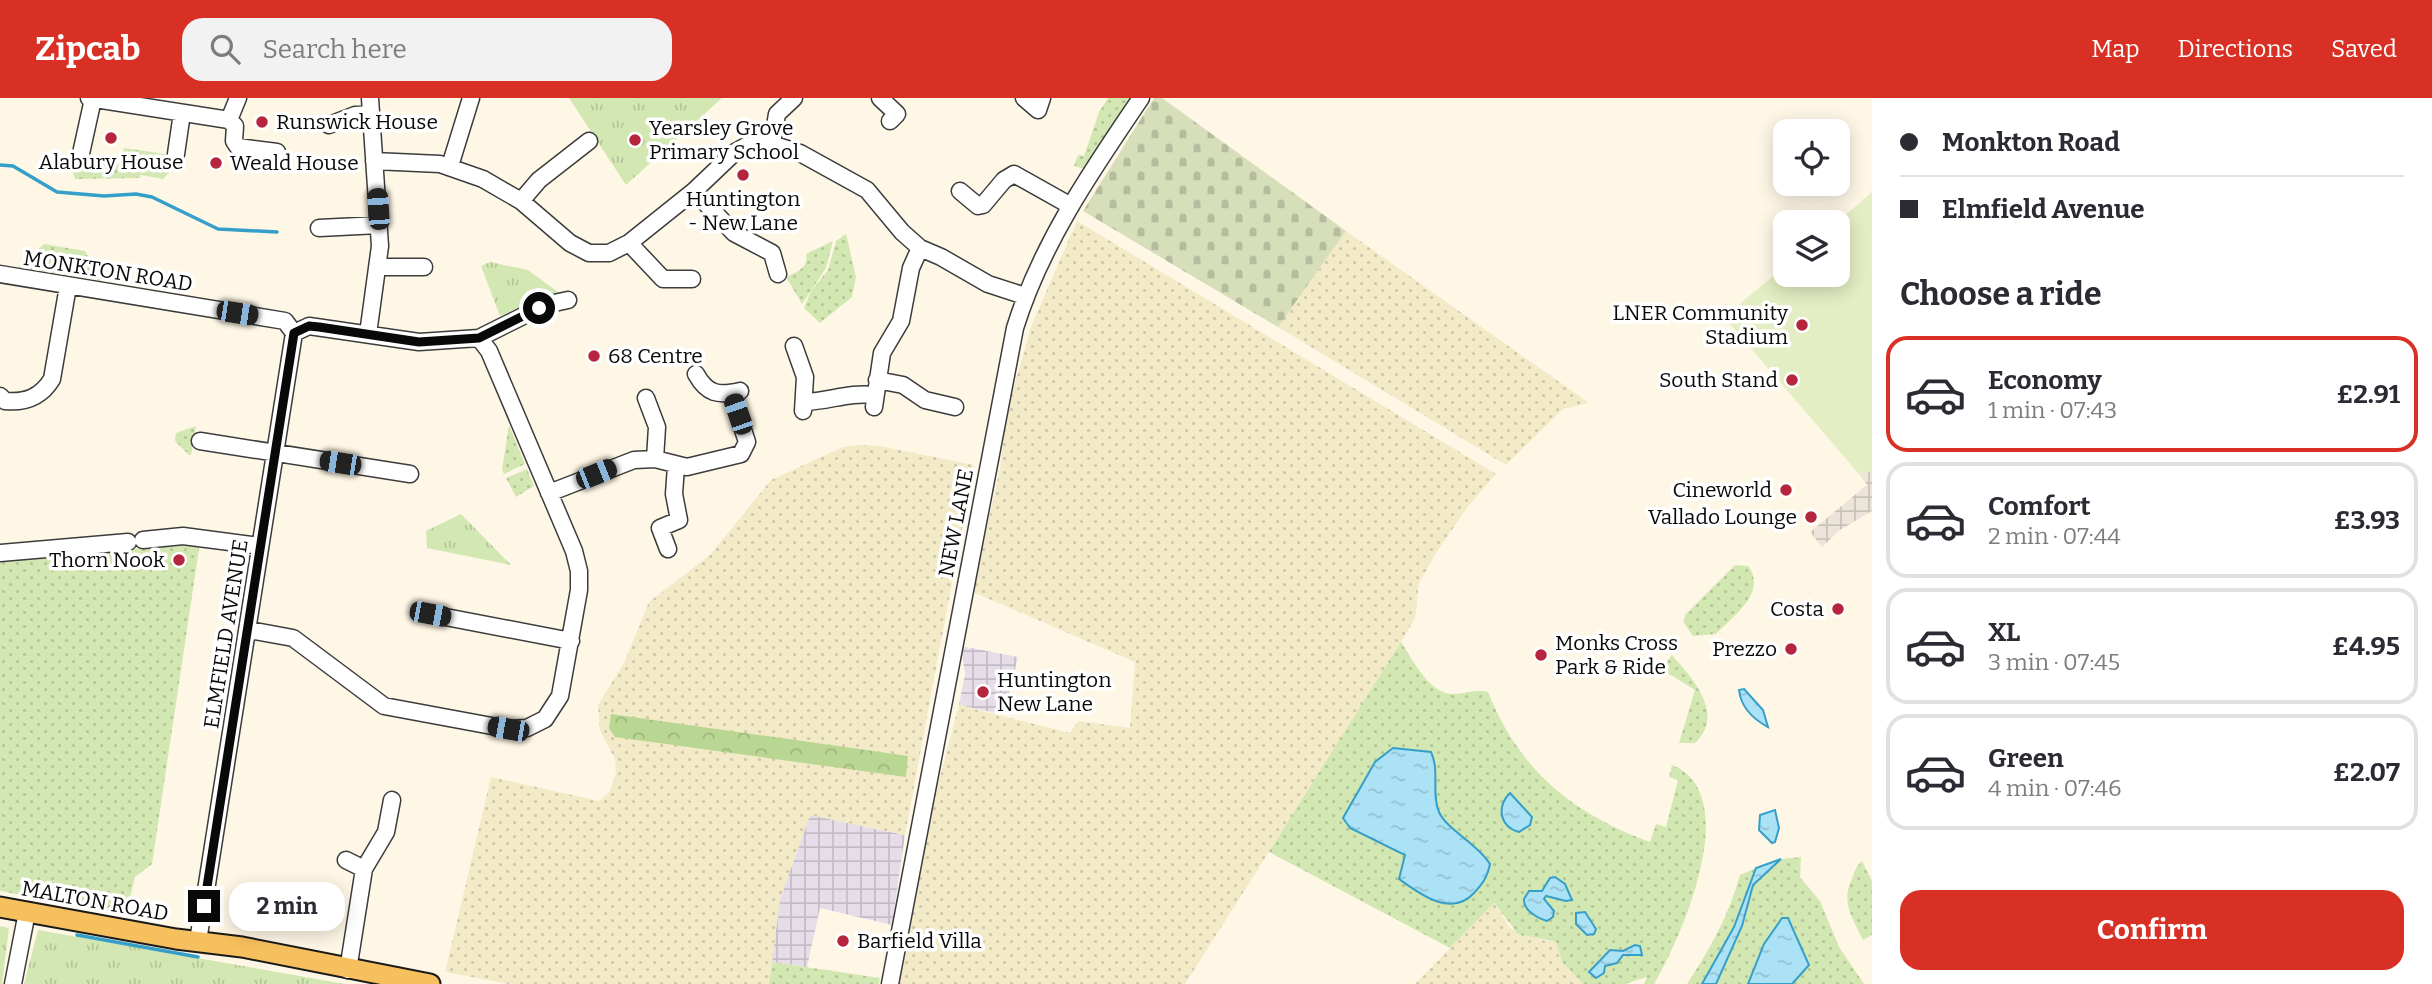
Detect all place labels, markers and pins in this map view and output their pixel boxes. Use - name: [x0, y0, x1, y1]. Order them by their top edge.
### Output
- place label: Runswick House: [276, 109, 438, 135]
- marker: Runswick House: [254, 114, 270, 130]
- place label: Yearsley Grove Primary School: [649, 115, 799, 165]
- marker: Alabury House: [103, 130, 119, 146]
- marker: Yearsley Grove Primary School: [627, 132, 643, 148]
- place label: Alabury House: [39, 149, 183, 175]
- place label: Weald House: [230, 150, 359, 176]
- marker: Weald House: [208, 155, 224, 171]
- marker: Huntington - New Lane: [735, 167, 751, 183]
- place label: Huntington - New Lane: [686, 186, 800, 236]
- place label: LNER Community Stadium: [1613, 300, 1789, 350]
- marker: LNER Community Stadium: [1794, 317, 1810, 333]
- place label: 68 Centre: [608, 343, 703, 369]
- marker: 68 Centre: [586, 348, 602, 364]
- place label: South Stand: [1659, 367, 1778, 393]
- marker: South Stand: [1784, 372, 1800, 388]
- place label: Cineworld: [1673, 477, 1772, 503]
- marker: Cineworld: [1778, 482, 1794, 498]
- place label: Vallado Lounge: [1648, 504, 1797, 530]
- marker: Vallado Lounge: [1803, 509, 1819, 525]
- place label: Thorn Nook: [49, 547, 165, 573]
- marker: Thorn Nook: [171, 552, 187, 568]
- place label: Costa: [1770, 596, 1825, 622]
- marker: Costa: [1830, 601, 1846, 617]
- place label: Monks Cross Park & Ride: [1555, 630, 1678, 680]
- place label: Prezzo: [1712, 636, 1777, 662]
- marker: Prezzo: [1783, 641, 1799, 657]
- marker: Monks Cross Park & Ride: [1533, 647, 1549, 663]
- place label: Huntington New Lane: [997, 667, 1111, 717]
- marker: Huntington New Lane: [975, 684, 991, 700]
- place label: Barfield Villa: [857, 928, 982, 954]
- marker: Barfield Villa: [835, 933, 851, 949]

